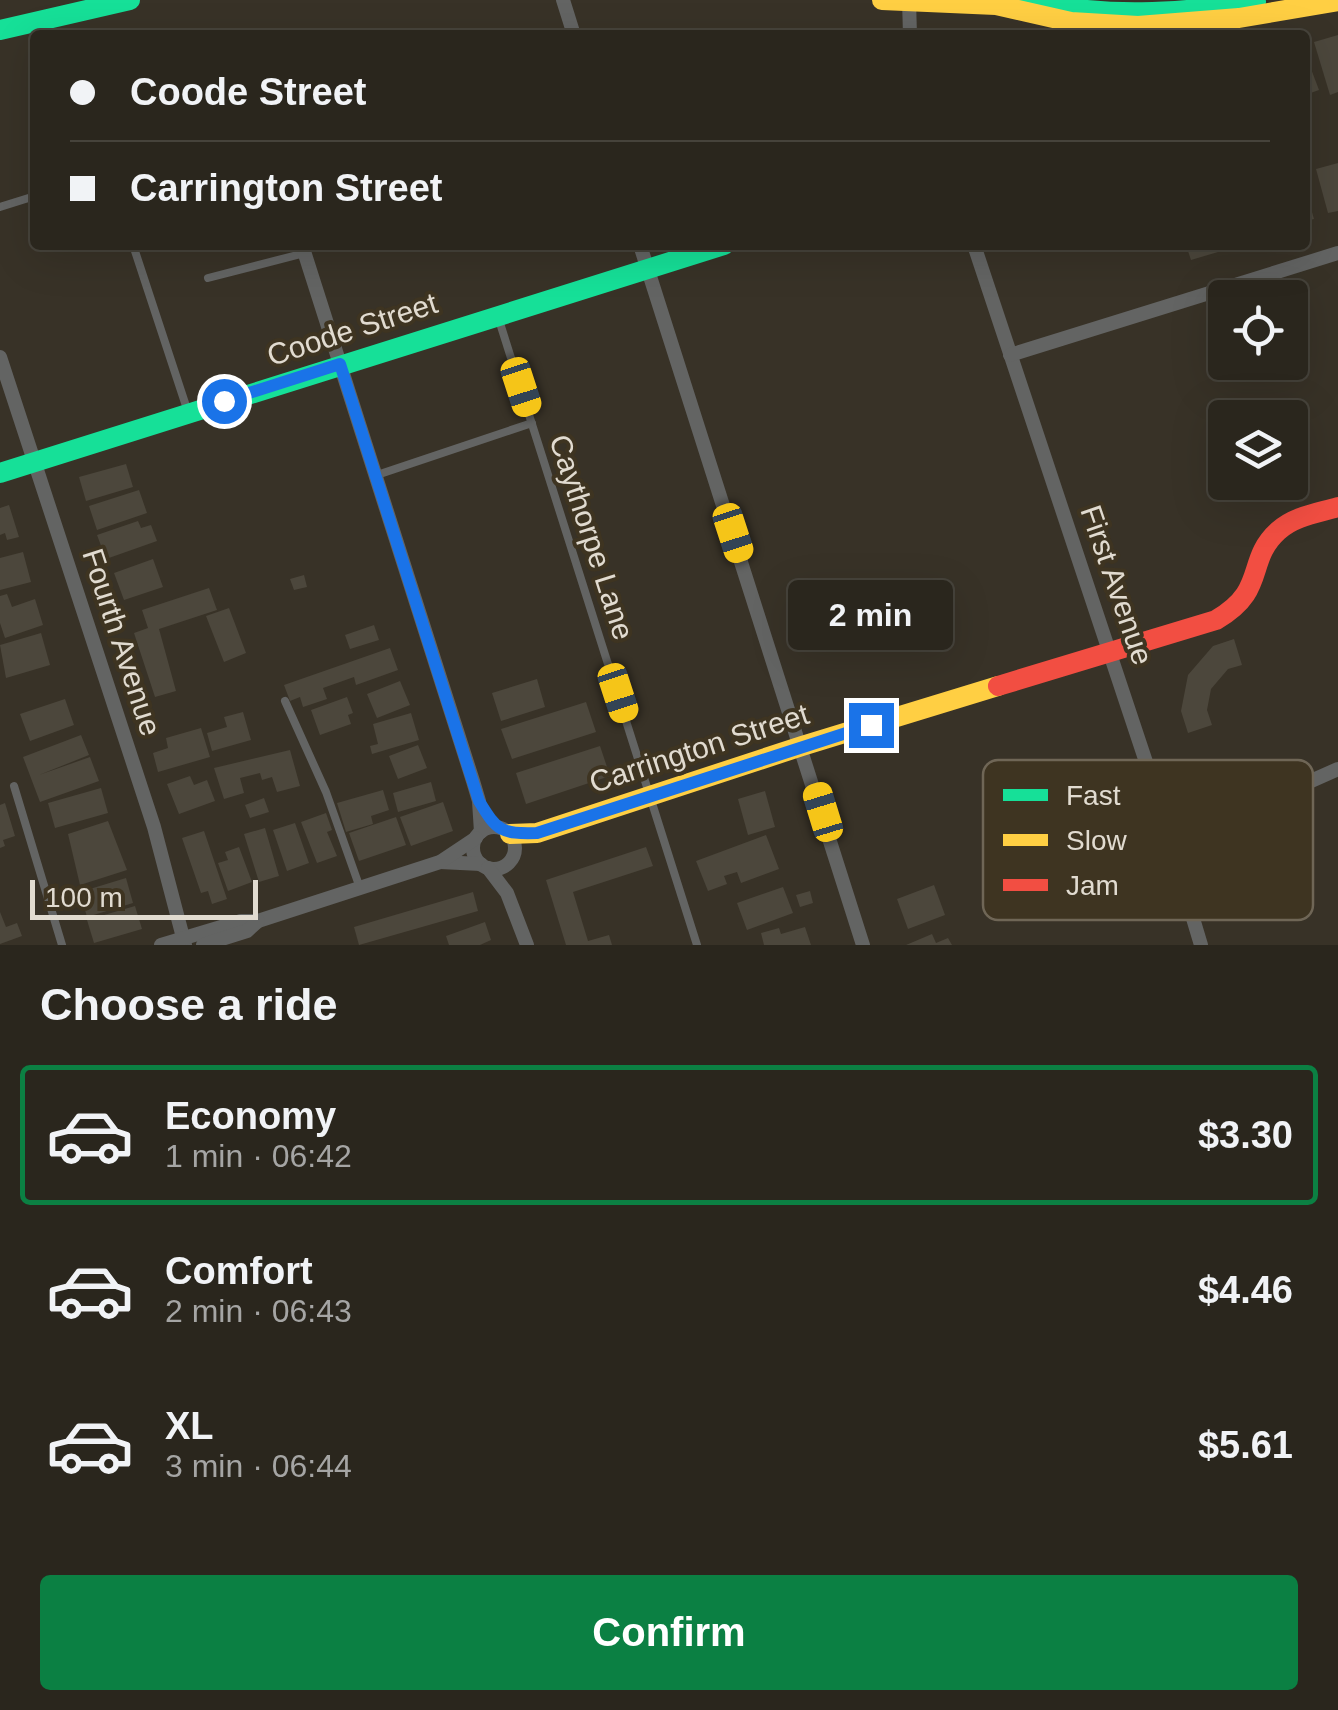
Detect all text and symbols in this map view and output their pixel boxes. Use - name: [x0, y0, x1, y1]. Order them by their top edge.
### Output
- text: Coode Street: [130, 71, 366, 113]
- text: Carrington Street: [130, 167, 442, 209]
- map controls: [1208, 280, 1308, 500]
- button: locate: [1208, 280, 1308, 380]
- street label: Coode Street: [263, 286, 442, 372]
- car: [497, 354, 545, 420]
- route start: [202, 379, 247, 424]
- button: layers: [1208, 400, 1308, 500]
- street label: Caythorpe Lane: [543, 430, 641, 644]
- car: [709, 500, 757, 566]
- street label: First Avenue: [1074, 501, 1160, 669]
- street label: Fourth Avenue: [76, 544, 168, 740]
- callout: 2 min: [788, 580, 954, 650]
- text: 2 min: [829, 597, 912, 633]
- car: [594, 660, 642, 726]
- street label: Carrington Street: [585, 697, 813, 799]
- route end: [849, 703, 894, 748]
- legend: [983, 760, 1313, 920]
- car: [800, 779, 846, 845]
- text: Fast: [1066, 780, 1121, 811]
- text: Slow: [1066, 825, 1127, 856]
- text: Jam: [1066, 870, 1119, 901]
- scale bar: [30, 875, 258, 920]
- text: 100 m: [45, 882, 123, 913]
- text: Choose a ride: [40, 979, 338, 1030]
- icon: car: [45, 1090, 135, 1180]
- text: Economy: [165, 1095, 336, 1137]
- text: $3.30: [1198, 1114, 1293, 1156]
- text: 1 min · 06:42: [165, 1138, 352, 1174]
- icon: car: [45, 1245, 135, 1335]
- text: Comfort: [165, 1250, 313, 1292]
- text: $4.46: [1198, 1269, 1293, 1311]
- text: 2 min · 06:43: [165, 1293, 352, 1329]
- icon: car: [45, 1400, 135, 1490]
- text: XL: [165, 1405, 214, 1447]
- text: $5.61: [1198, 1424, 1293, 1466]
- text: 3 min · 06:44: [165, 1448, 352, 1484]
- button: Confirm: [40, 1575, 1298, 1690]

